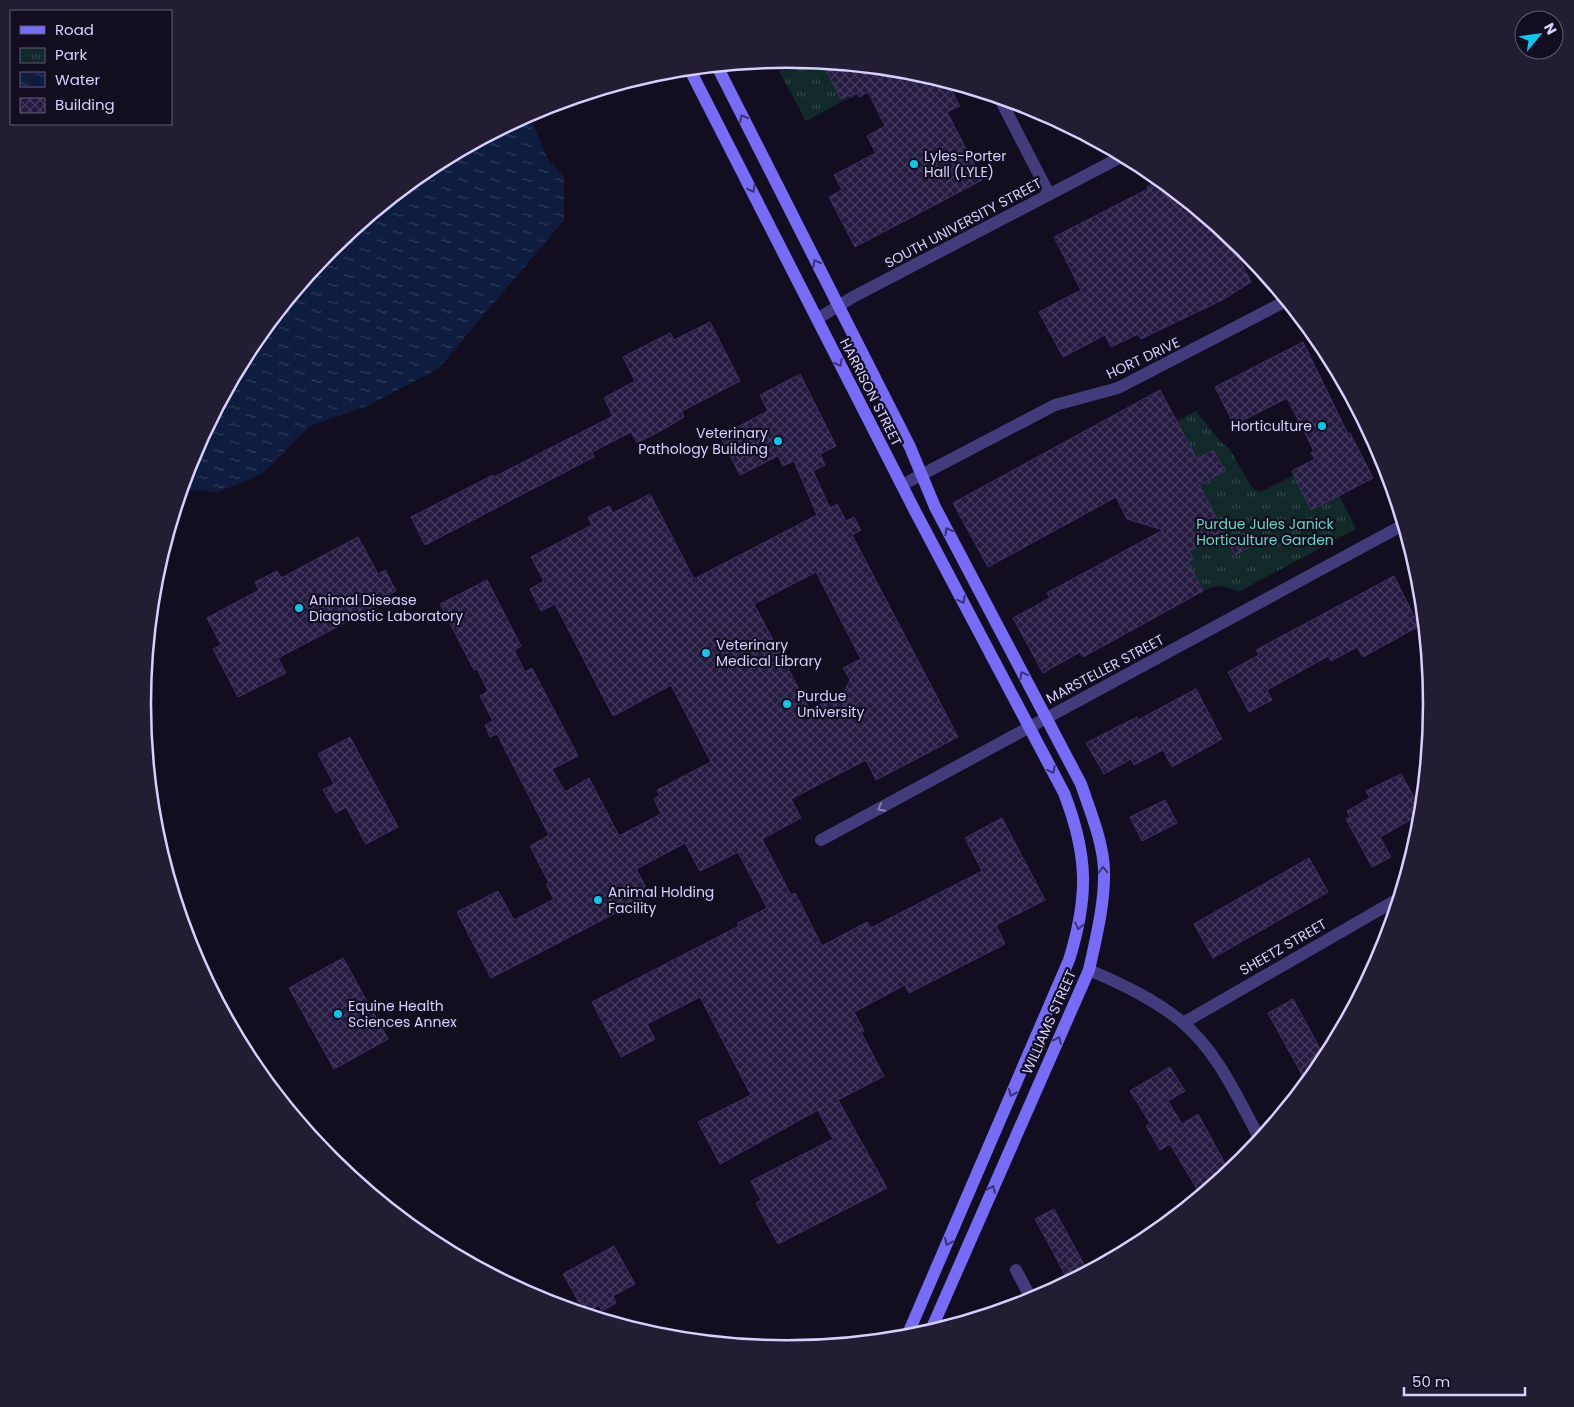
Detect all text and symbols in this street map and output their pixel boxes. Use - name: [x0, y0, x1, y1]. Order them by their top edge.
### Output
- legend: [10, 10, 172, 125]
- north arrow: [1514, 10, 1564, 60]
- text: Road: [55, 19, 94, 40]
- text: N: [1539, 19, 1562, 38]
- text: Park: [55, 44, 87, 65]
- text: Water: [55, 69, 101, 90]
- text: Building: [55, 94, 115, 115]
- one-way arrow: [739, 114, 749, 123]
- place label: Lyles-Porter Hall (LYLE): [924, 146, 1006, 182]
- marker: Lyles-Porter Hall (LYLE): [908, 158, 920, 170]
- street label: SOUTH UNIVERSITY STREET: [881, 173, 1045, 273]
- one-way arrow: [746, 184, 756, 193]
- one-way arrow: [812, 259, 822, 268]
- street label: HORT DRIVE: [1103, 332, 1183, 384]
- street label: HARRISON STREET: [835, 335, 907, 450]
- one-way arrow: [833, 357, 843, 366]
- place label: Horticulture: [1231, 416, 1312, 436]
- marker: Horticulture: [1316, 420, 1328, 432]
- place label: Veterinary Pathology Building: [638, 423, 768, 459]
- marker: Veterinary Pathology Building: [772, 435, 784, 447]
- park label: Purdue Jules Janick Horticulture Garden: [1196, 514, 1335, 550]
- one-way arrow: [944, 527, 954, 536]
- place label: Animal Disease Diagnostic Laboratory: [309, 590, 463, 626]
- one-way arrow: [956, 595, 966, 604]
- marker: Animal Disease Diagnostic Laboratory: [293, 602, 305, 614]
- street label: MARSTELLER STREET: [1043, 629, 1168, 709]
- place label: Veterinary Medical Library: [716, 635, 822, 671]
- marker: Veterinary Medical Library: [700, 647, 712, 659]
- one-way arrow: [1019, 671, 1029, 680]
- place label: Purdue University: [797, 686, 864, 722]
- marker: Purdue University: [781, 698, 793, 710]
- one-way arrow: [1046, 765, 1056, 774]
- one-way arrow: [877, 801, 886, 811]
- one-way arrow: [1098, 866, 1108, 874]
- place label: Animal Holding Facility: [608, 882, 714, 918]
- marker: Animal Holding Facility: [592, 894, 604, 906]
- street label: SHEETZ STREET: [1236, 914, 1331, 980]
- one-way arrow: [1074, 921, 1084, 930]
- street label: WILLIAMS STREET: [1017, 966, 1081, 1077]
- place label: Equine Health Sciences Annex: [348, 996, 457, 1032]
- marker: Equine Health Sciences Annex: [332, 1008, 344, 1020]
- one-way arrow: [1051, 1036, 1062, 1045]
- one-way arrow: [1007, 1088, 1018, 1097]
- one-way arrow: [985, 1185, 996, 1194]
- one-way arrow: [943, 1237, 954, 1246]
- scale bar: [1404, 1364, 1525, 1396]
- text: 50 m: [1412, 1371, 1450, 1392]

